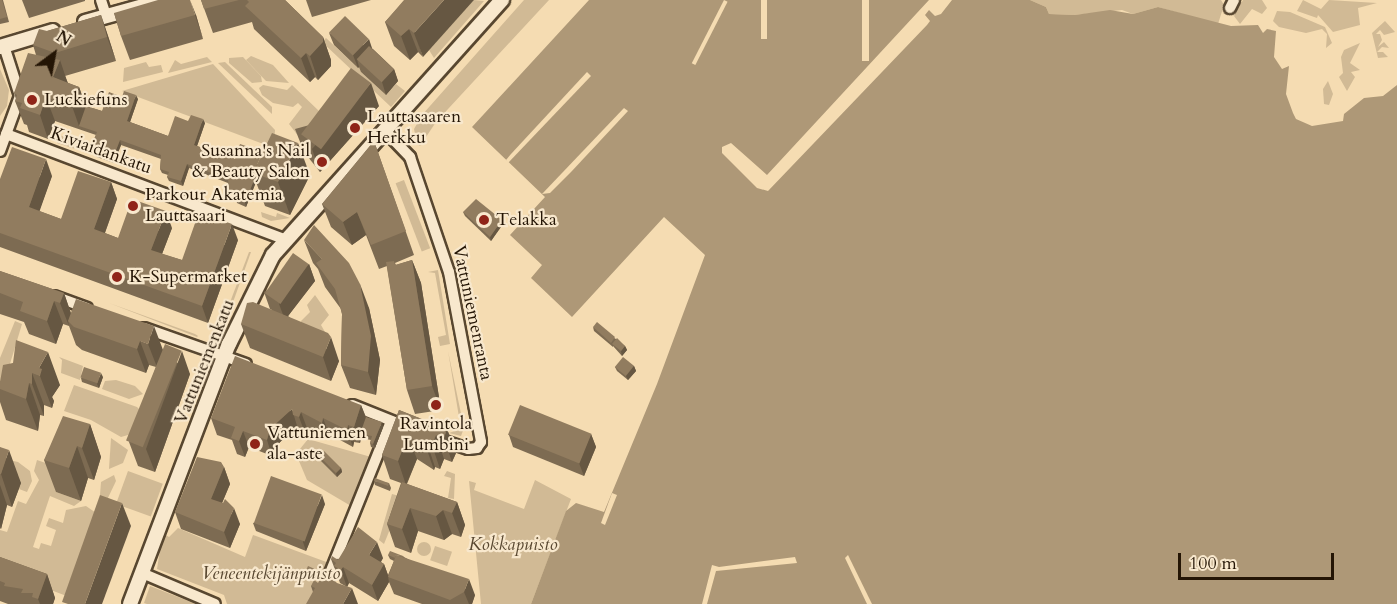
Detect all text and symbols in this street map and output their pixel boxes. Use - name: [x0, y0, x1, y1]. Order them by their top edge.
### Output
- north arrow: [24, 24, 84, 84]
- text: N: [52, 26, 75, 52]
- place label: Luckiefuns: [44, 89, 127, 111]
- marker: Luckiefuns: [25, 93, 39, 107]
- place label: Lauttasaaren Herkku: [367, 107, 461, 150]
- marker: Lauttasaaren Herkku: [348, 121, 362, 135]
- street label: Kiviaidankatu: [47, 123, 155, 179]
- place label: Susanna's Nail & Beauty Salon: [192, 141, 310, 184]
- marker: Susanna's Nail & Beauty Salon: [315, 155, 329, 169]
- place label: Parkour Akatemia Lauttasaari: [145, 185, 283, 228]
- marker: Parkour Akatemia Lauttasaari: [126, 199, 140, 213]
- place label: Telakka: [496, 209, 557, 231]
- marker: Telakka: [477, 213, 491, 227]
- street label: Vattuniemenranta: [447, 244, 497, 382]
- place label: K-Supermarket: [129, 266, 247, 288]
- marker: K-Supermarket: [110, 270, 124, 284]
- street label: Vattuniemenkatu: [170, 297, 240, 427]
- marker: Ravintola Lumbini: [429, 398, 443, 412]
- place label: Ravintola Lumbini: [400, 414, 472, 456]
- place label: Vattuniemen ala-aste: [267, 423, 366, 466]
- marker: Vattuniemen ala-aste: [248, 437, 262, 451]
- park label: Kokkapuisto: [468, 534, 558, 556]
- scale bar: [1181, 541, 1337, 579]
- text: 100 m: [1189, 551, 1237, 576]
- park label: Veneentekijänpuisto: [202, 563, 340, 585]

